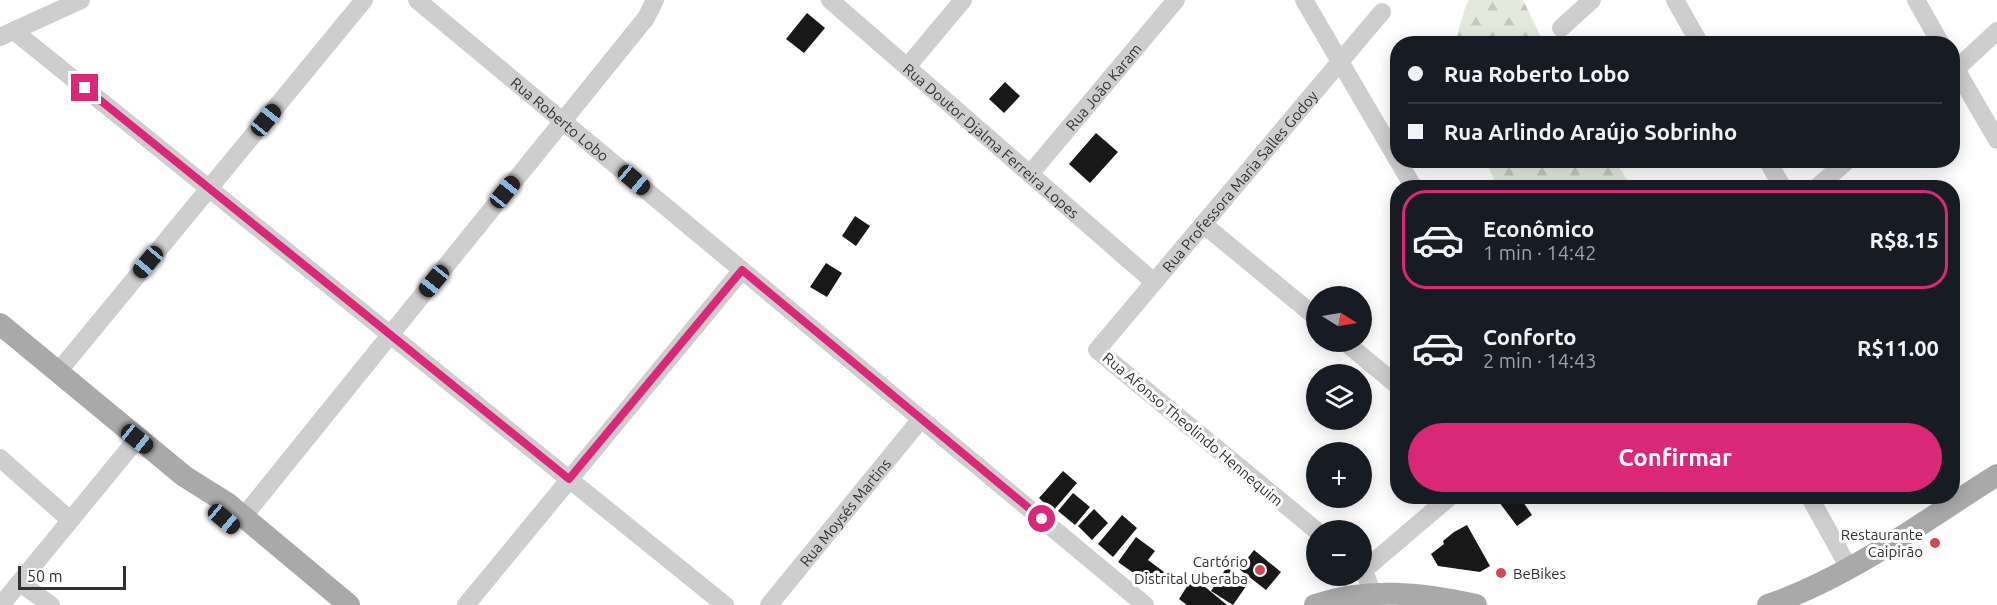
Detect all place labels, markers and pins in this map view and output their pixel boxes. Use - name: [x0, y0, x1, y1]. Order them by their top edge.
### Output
- place label: Restaurante Caipirão: [1841, 526, 1923, 560]
- marker: Restaurante Caipirão: [1928, 536, 1942, 550]
- place label: Cartório Distrital Uberaba: [1134, 553, 1248, 587]
- marker: Cartório Distrital Uberaba: [1253, 563, 1267, 577]
- place label: BeBikes: [1513, 565, 1566, 582]
- marker: BeBikes: [1494, 566, 1508, 580]

